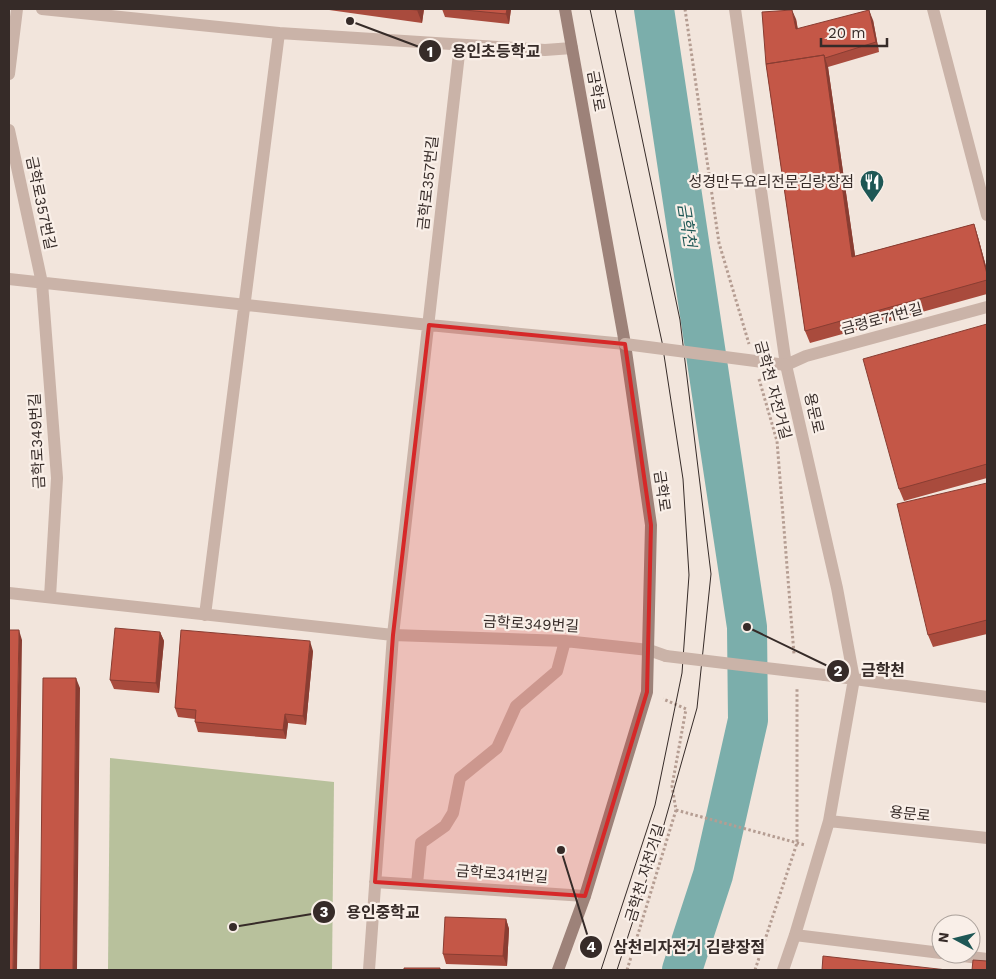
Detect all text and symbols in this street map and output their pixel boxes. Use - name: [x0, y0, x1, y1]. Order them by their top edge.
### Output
- scale bar: [821, 15, 887, 47]
- text: 20 m: [828, 24, 866, 42]
- callout: 용인초등학교: [417, 36, 550, 67]
- text: 용인초등학교: [452, 42, 540, 61]
- text: 1: [427, 43, 433, 61]
- street label: 금학로: [584, 69, 608, 113]
- street label: 금학로357번길: [414, 135, 442, 231]
- street label: 금학로357번길: [22, 155, 60, 251]
- restaurant icon: 성경만두요리전문김량장점: [859, 169, 885, 203]
- place label: 성경만두요리전문김량장점: [688, 173, 854, 191]
- water label: 금학천: [674, 202, 700, 251]
- street label: 금령로71번길: [839, 300, 925, 338]
- street label: 금학천 자전거길: [751, 339, 795, 441]
- street label: 용문로: [801, 391, 827, 435]
- street label: 금학로349번길: [25, 393, 49, 489]
- street label: 금학로: [650, 469, 674, 513]
- street label: 금학로349번길: [483, 612, 579, 636]
- callout: 금학천: [826, 655, 915, 686]
- text: 금학천: [861, 661, 905, 680]
- text: 2: [834, 662, 843, 680]
- street label: 용문로: [888, 803, 932, 825]
- street label: 금학천 자전거길: [622, 822, 668, 924]
- street label: 금학로341번길: [455, 862, 549, 886]
- callout: 용인중학교: [312, 897, 430, 928]
- text: 3: [320, 903, 329, 921]
- text: 용인중학교: [346, 903, 420, 922]
- north arrow: [931, 914, 981, 964]
- text: N: [935, 931, 952, 944]
- callout: 삼천리자전거 김량장점: [578, 932, 775, 963]
- text: 4: [586, 938, 596, 956]
- text: 삼천리자전거 김량장점: [613, 938, 765, 957]

